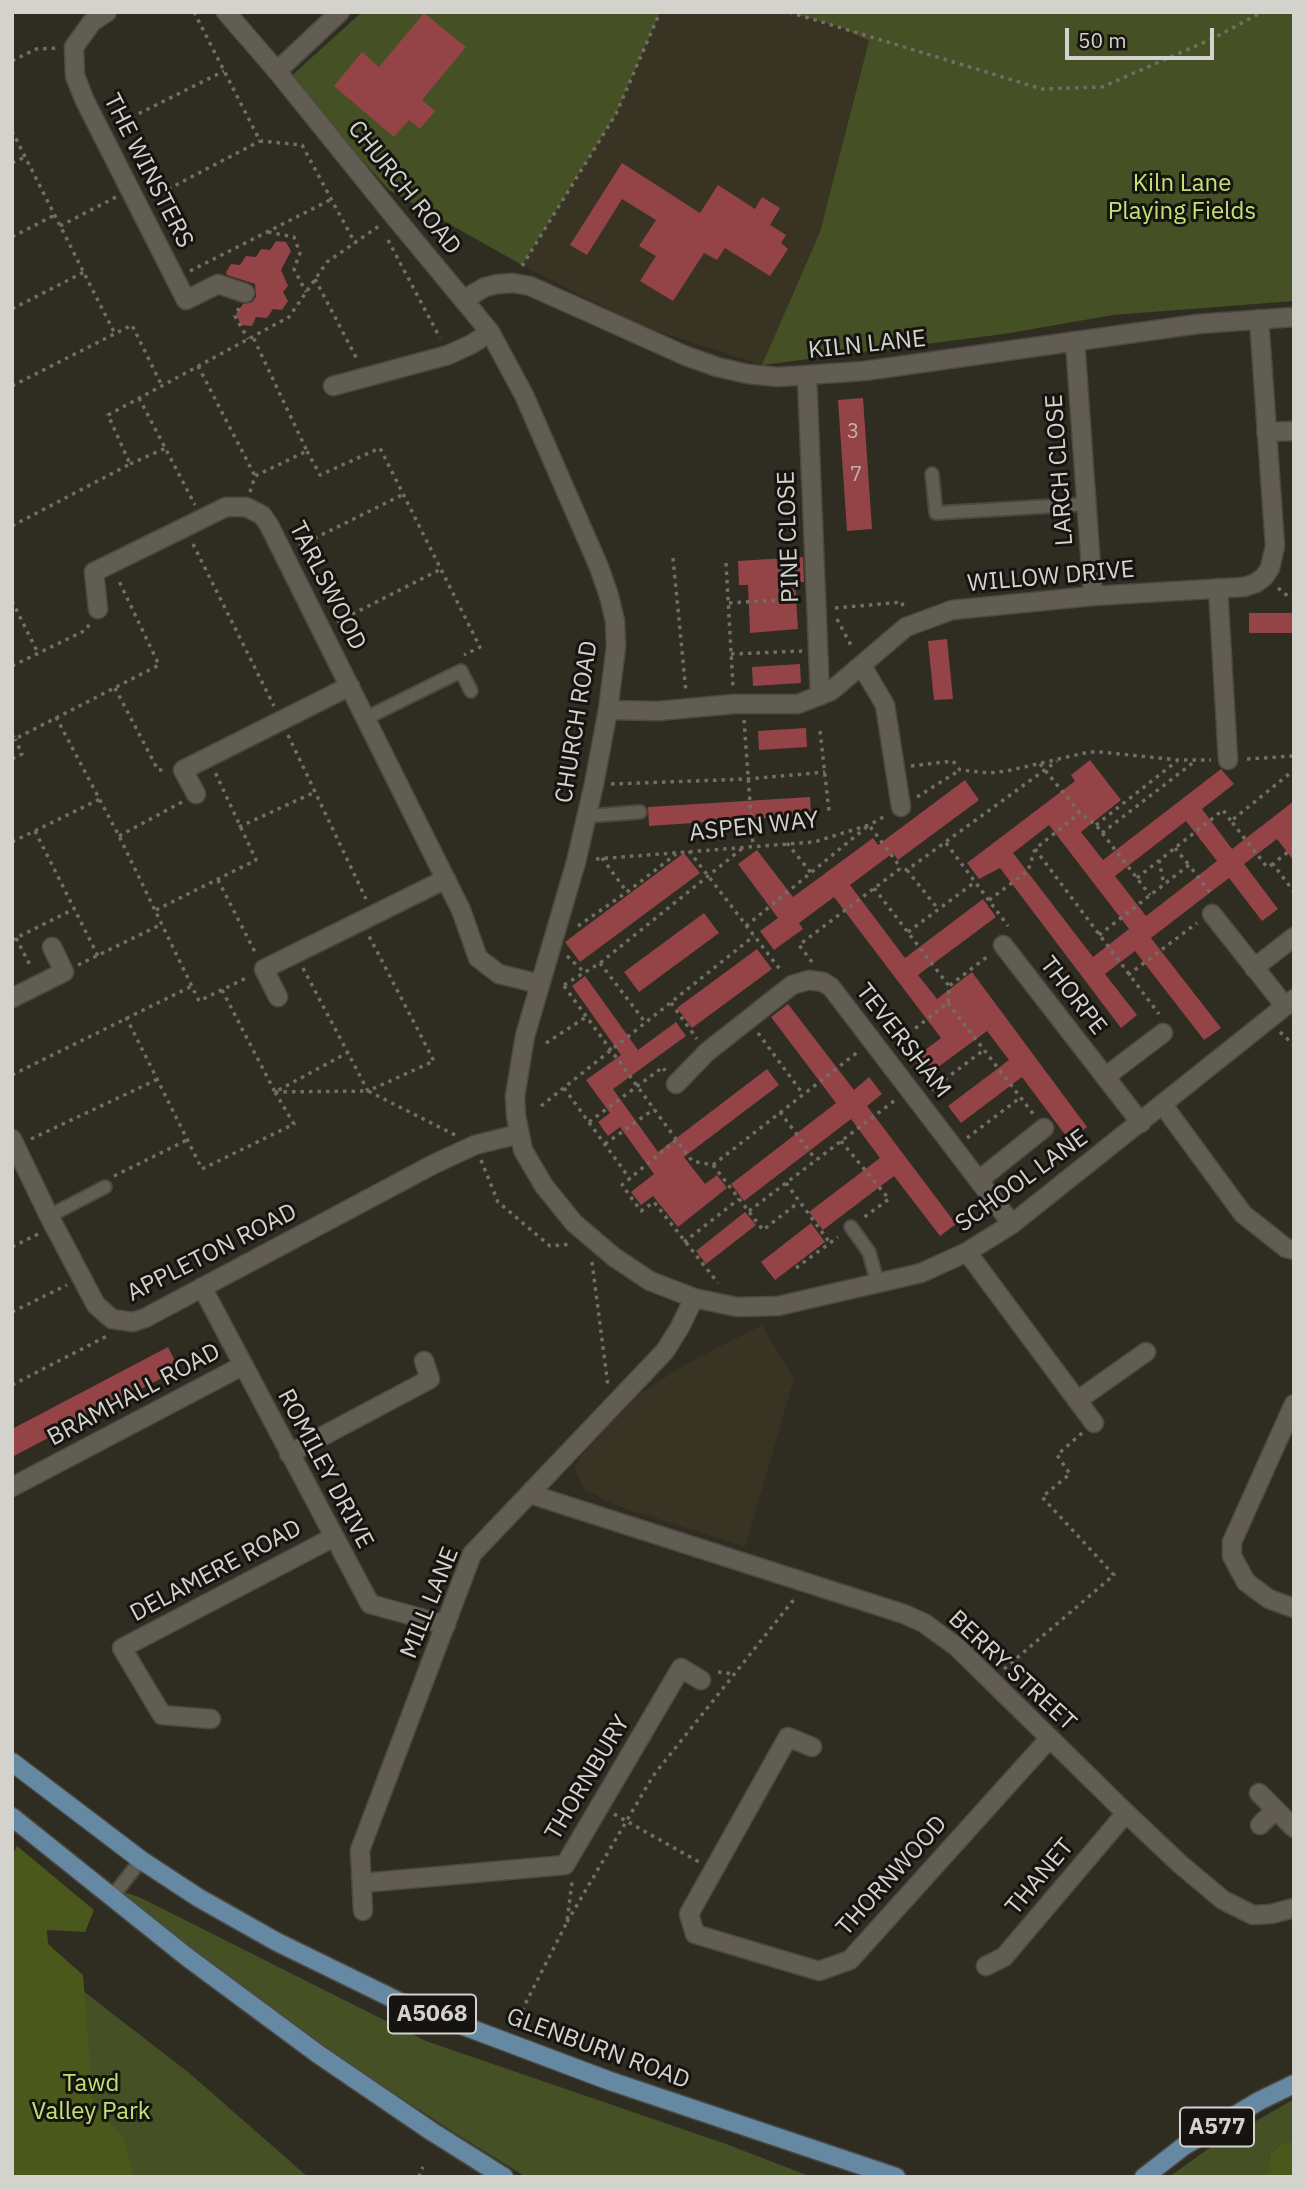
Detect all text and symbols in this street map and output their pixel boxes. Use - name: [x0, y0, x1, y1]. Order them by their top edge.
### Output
- scale bar: [1068, 14, 1217, 58]
- text: 50 m: [1078, 26, 1127, 54]
- street label: THE WINSTERS: [97, 89, 199, 253]
- street label: CHURCH ROAD: [341, 115, 467, 261]
- park label: Kiln Lane Playing Fields: [1108, 170, 1256, 226]
- street label: KILN LANE: [807, 324, 927, 366]
- street label: LARCH CLOSE: [1040, 393, 1080, 547]
- house number: 3: [847, 419, 859, 445]
- house number: 7: [850, 462, 862, 488]
- street label: PINE CLOSE: [772, 471, 806, 603]
- street label: TARLSWOOD: [282, 517, 372, 655]
- street label: WILLOW DRIVE: [966, 555, 1136, 599]
- street label: CHURCH ROAD: [550, 639, 604, 805]
- street label: ASPEN WAY: [688, 806, 820, 848]
- street label: THORPE: [1033, 951, 1113, 1041]
- street label: TEVERSHAM: [849, 978, 957, 1104]
- street label: SCHOOL LANE: [950, 1123, 1094, 1239]
- street label: APPLETON ROAD: [122, 1198, 302, 1308]
- street label: BRAMHALL ROAD: [43, 1337, 225, 1453]
- street label: ROMILEY DRIVE: [271, 1384, 379, 1554]
- street label: DELAMERE ROAD: [125, 1514, 307, 1628]
- street label: MILL LANE: [395, 1543, 465, 1663]
- street label: BERRY STREET: [942, 1605, 1082, 1737]
- street label: THORNBURY: [539, 1710, 637, 1846]
- street label: THORNWOOD: [831, 1810, 953, 1942]
- street label: THANET: [1000, 1833, 1080, 1921]
- road number: A5068: [388, 1994, 476, 2034]
- street label: GLENBURN ROAD: [502, 2002, 694, 2096]
- park label: Tawd Valley Park: [32, 2070, 150, 2126]
- road number: A577: [1180, 2108, 1254, 2146]

